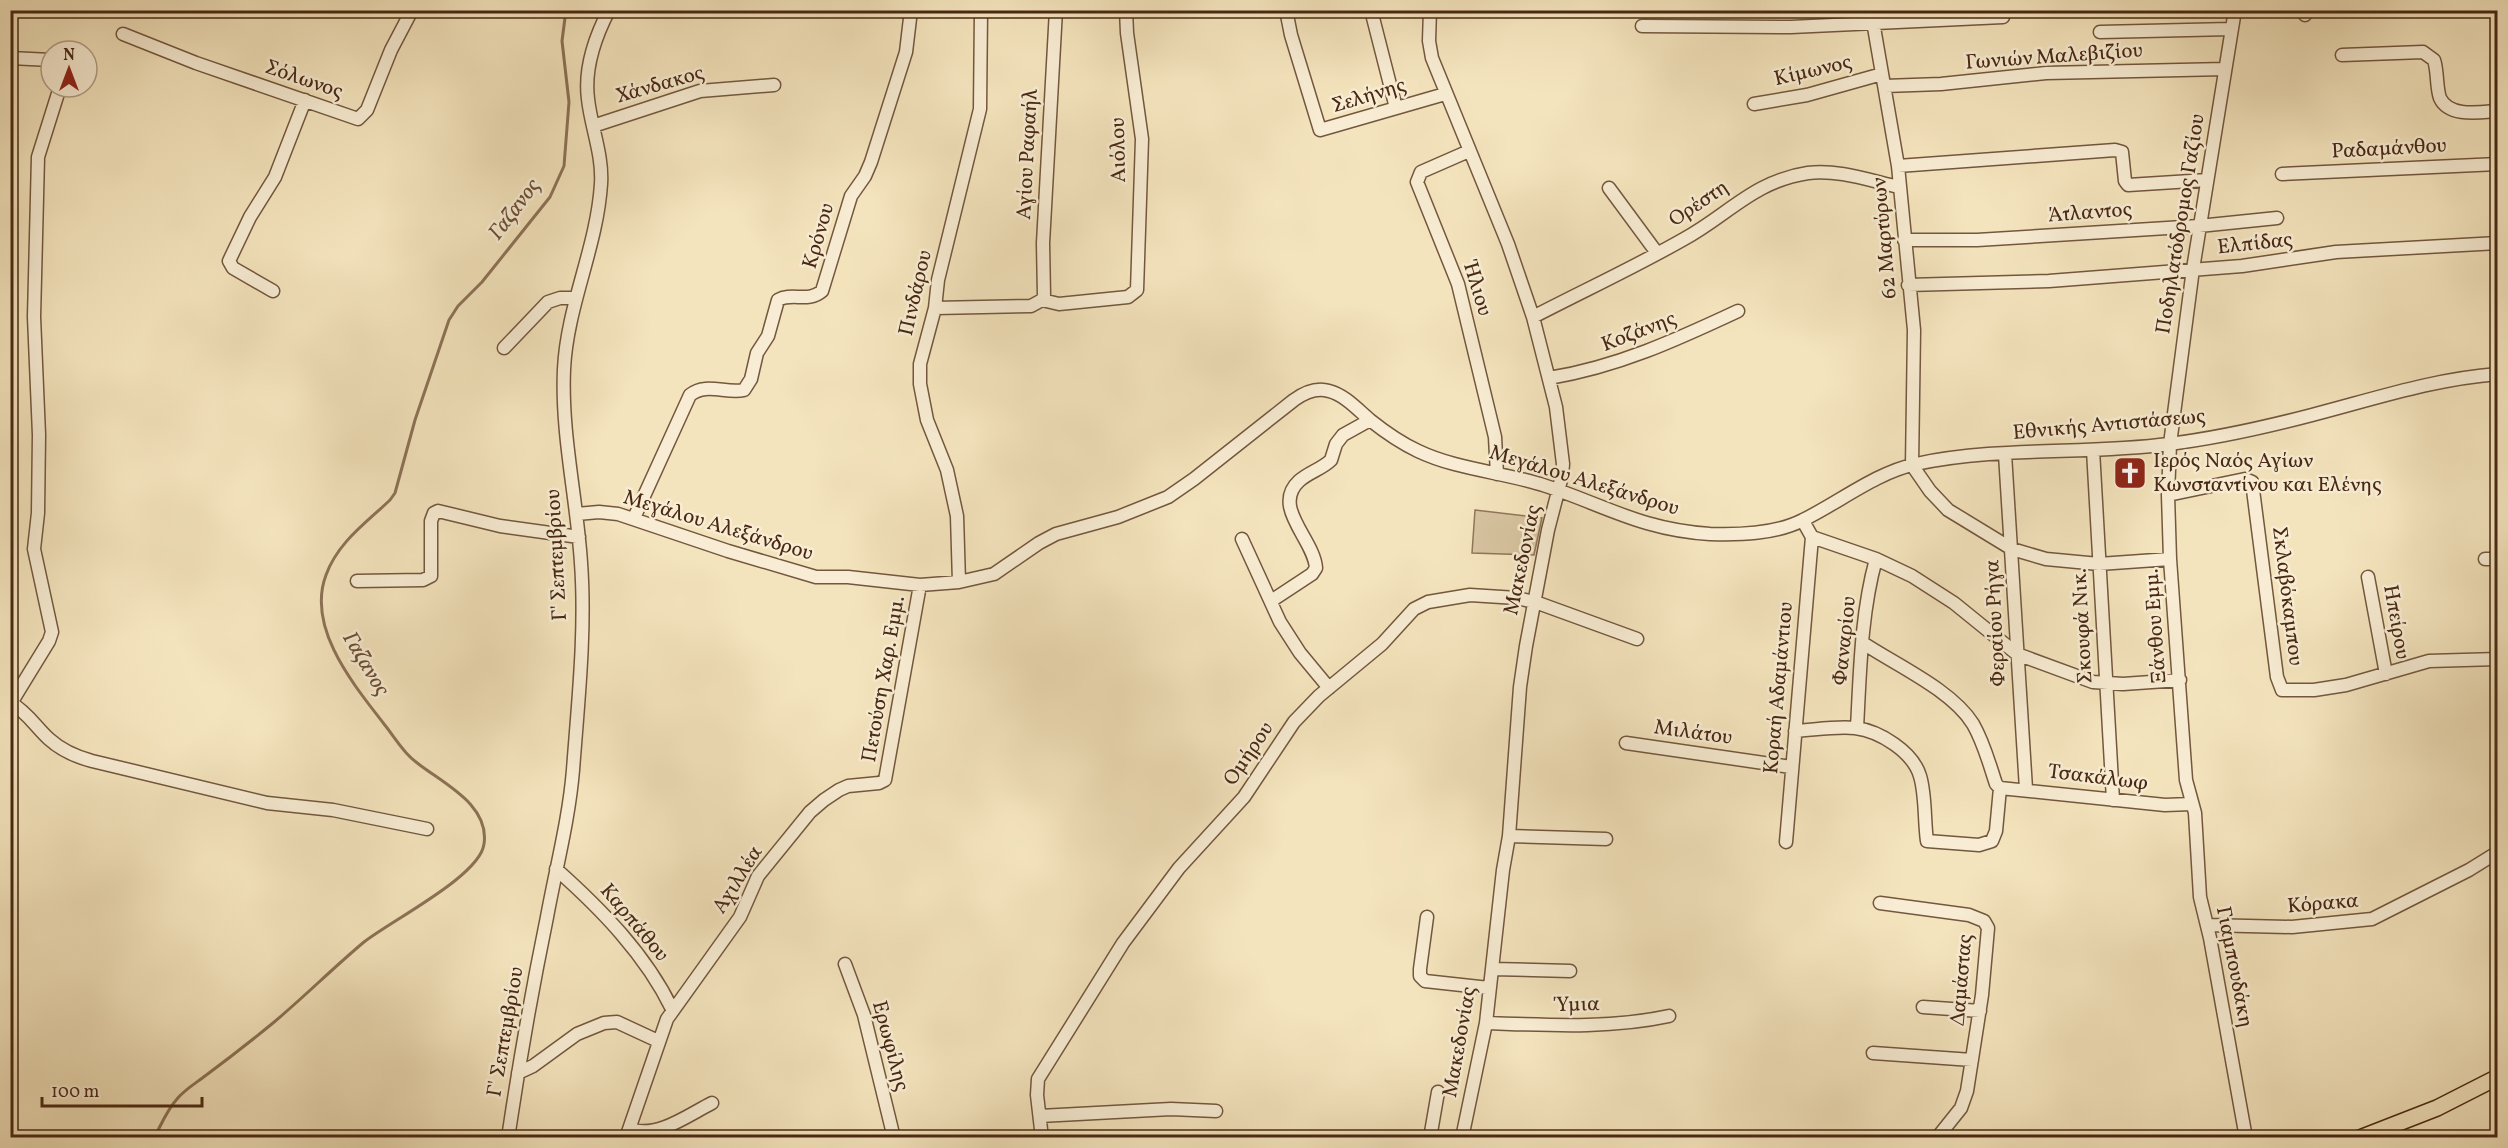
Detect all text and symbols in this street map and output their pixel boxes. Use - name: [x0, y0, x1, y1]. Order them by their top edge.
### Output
- street label: Γωνιών Μαλεβιζίου: [1964, 36, 2144, 78]
- north arrow: [39, 39, 99, 99]
- text: N: [63, 45, 75, 67]
- street label: Κίμωνος: [1771, 48, 1855, 94]
- street label: Σόλωνος: [261, 53, 347, 107]
- street label: Χάνδακος: [612, 59, 708, 111]
- street label: Σελήνης: [1328, 71, 1410, 121]
- street label: Αγίου Ραφαήλ: [1010, 87, 1046, 220]
- street label: Ποδηλατόδρομος Γαζίου: [2149, 112, 2213, 336]
- street label: Αιόλου: [1104, 117, 1134, 183]
- street label: Ραδαμάνθου: [2331, 132, 2447, 166]
- water label: Γαζανος: [481, 172, 549, 247]
- street label: Ορέστη: [1663, 173, 1735, 235]
- street label: 62 Μαρτύρων: [1865, 176, 1905, 300]
- street label: Άτλαντος: [2047, 196, 2133, 230]
- street label: Κρόνου: [796, 200, 842, 272]
- street label: Ελπίδας: [2216, 226, 2294, 262]
- street label: Πινδάρου: [892, 247, 940, 339]
- street label: Ήλιου: [1455, 257, 1499, 319]
- street label: Κοζάνης: [1597, 304, 1681, 360]
- street label: Εθνικής Αντιστάσεως: [2011, 402, 2207, 448]
- street label: Μεγάλου Αλεξάνδρου: [1486, 438, 1682, 524]
- place label: Ιερός Ναός Αγίων Κωνσταντίνου και Ελένης: [2153, 447, 2382, 500]
- church icon: Ιερός Ναός Αγίων Κωνσταντίνου και Ελένης: [2112, 455, 2148, 491]
- street label: Μεγάλου Αλεξάνδρου: [620, 483, 816, 569]
- street label: Γ' Σεπτεμβρίου: [539, 488, 575, 622]
- street label: Μακεδονίας: [1497, 502, 1549, 618]
- street label: Σκλαβόκαμπου: [2264, 525, 2310, 667]
- street label: Φεραίου Ρήγα: [1978, 558, 2014, 687]
- street label: Σκουφά Νικ.: [2065, 567, 2101, 685]
- street label: Ξάνθου Εμμ.: [2138, 568, 2174, 684]
- street label: Ηπείρου: [2375, 582, 2417, 662]
- street label: Πετούση Χαρ. Εμμ.: [855, 593, 913, 765]
- street label: Φαναρίου: [1826, 595, 1864, 687]
- street label: Κοραή Αδαμάντιου: [1757, 601, 1801, 775]
- water label: Γαζανος: [334, 626, 397, 702]
- street label: Μιλάτου: [1652, 713, 1734, 753]
- street label: Ομήρου: [1217, 716, 1281, 792]
- street label: Τσακάλωφ: [2046, 757, 2150, 799]
- street label: Αχιλλέα: [706, 840, 770, 919]
- street label: Καρπάθου: [593, 878, 675, 968]
- street label: Κόρακα: [2286, 886, 2360, 922]
- street label: Γιαμπουδάκη: [2208, 904, 2260, 1030]
- street label: Δαμάστας: [1944, 933, 1980, 1027]
- street label: Γ' Σεπτεμβρίου: [480, 965, 532, 1099]
- street label: Μακεδονίας: [1436, 984, 1484, 1100]
- street label: Ύμια: [1553, 990, 1601, 1020]
- street label: Ερωφίλης: [864, 998, 916, 1094]
- scale bar: [42, 1070, 202, 1108]
- text: 100 m: [51, 1080, 100, 1105]

